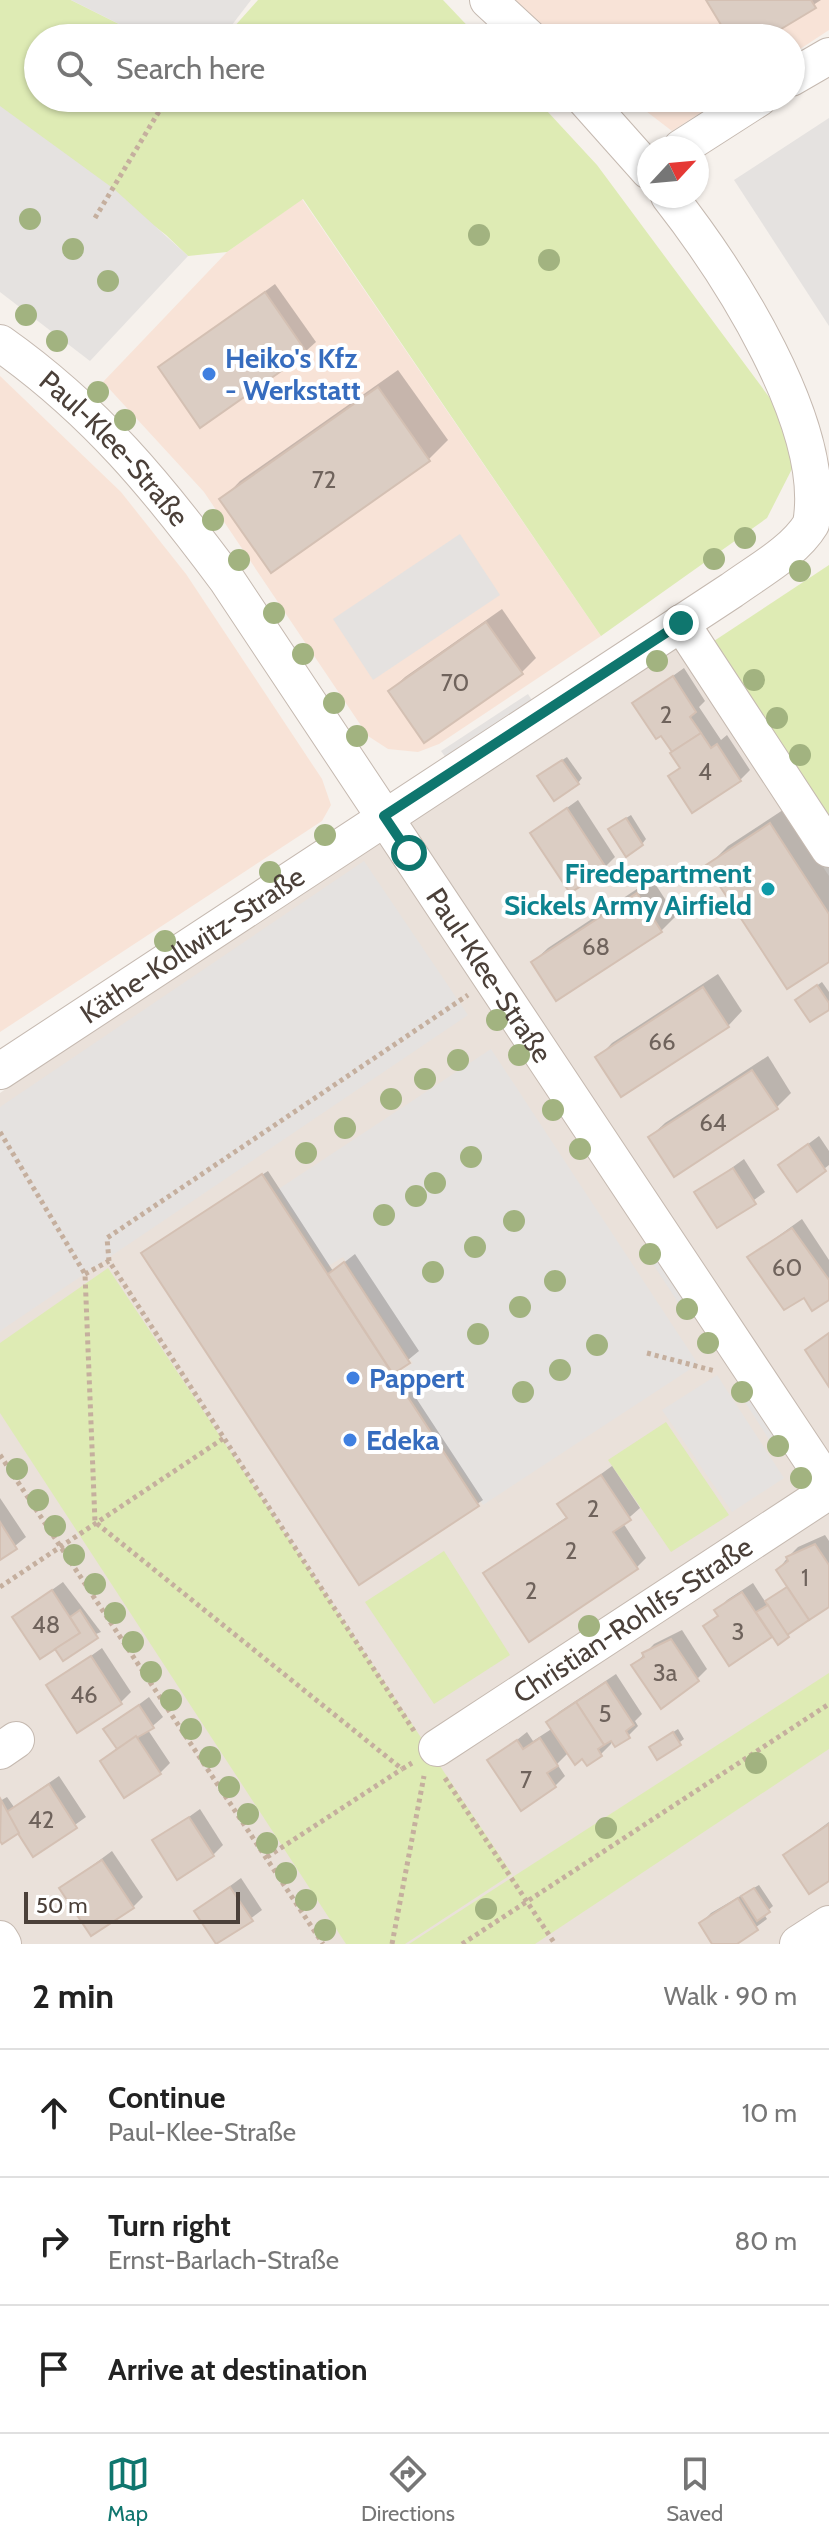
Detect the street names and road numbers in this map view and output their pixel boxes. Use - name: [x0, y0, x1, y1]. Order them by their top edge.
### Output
- street label: Paul-Klee-Straße: [33, 363, 196, 533]
- street label: Käthe-Kollwitz-Straße: [74, 859, 311, 1031]
- street label: Paul-Klee-Straße: [419, 881, 560, 1069]
- street label: Christian-Rohlfs-Straße: [507, 1529, 759, 1710]

